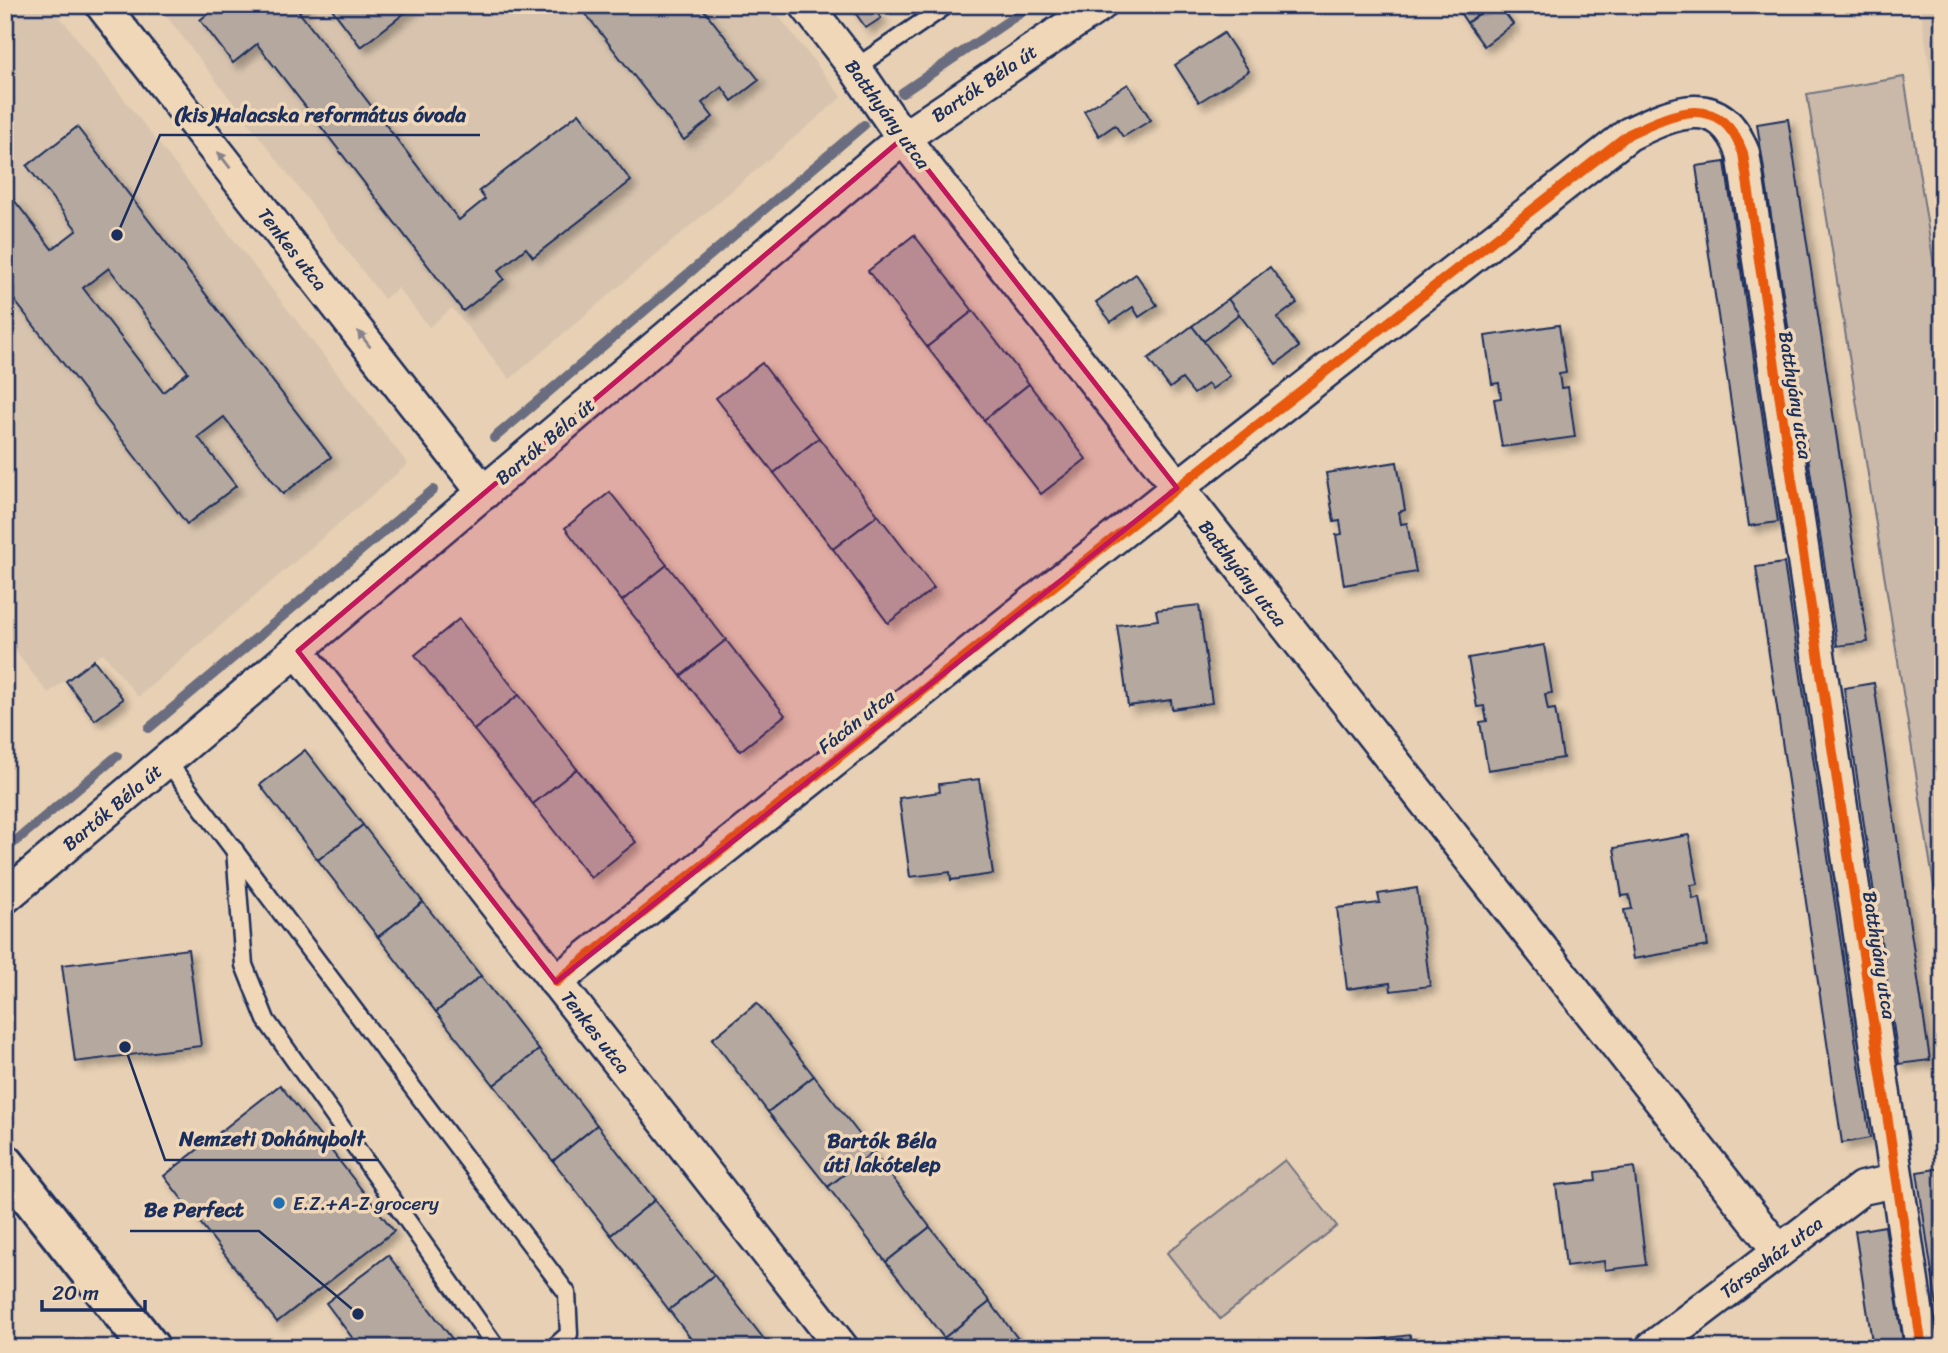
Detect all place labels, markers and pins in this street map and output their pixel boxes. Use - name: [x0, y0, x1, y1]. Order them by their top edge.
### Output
- callout: (kis)Halacska református óvoda: [160, 93, 480, 135]
- callout: Nemzeti Dohánybolt: [165, 1118, 379, 1160]
- place label: E.Z.+A-Z grocery: [293, 1187, 439, 1220]
- callout: Be Perfect: [130, 1189, 259, 1231]
- marker: E.Z.+A-Z grocery: [271, 1195, 287, 1211]

